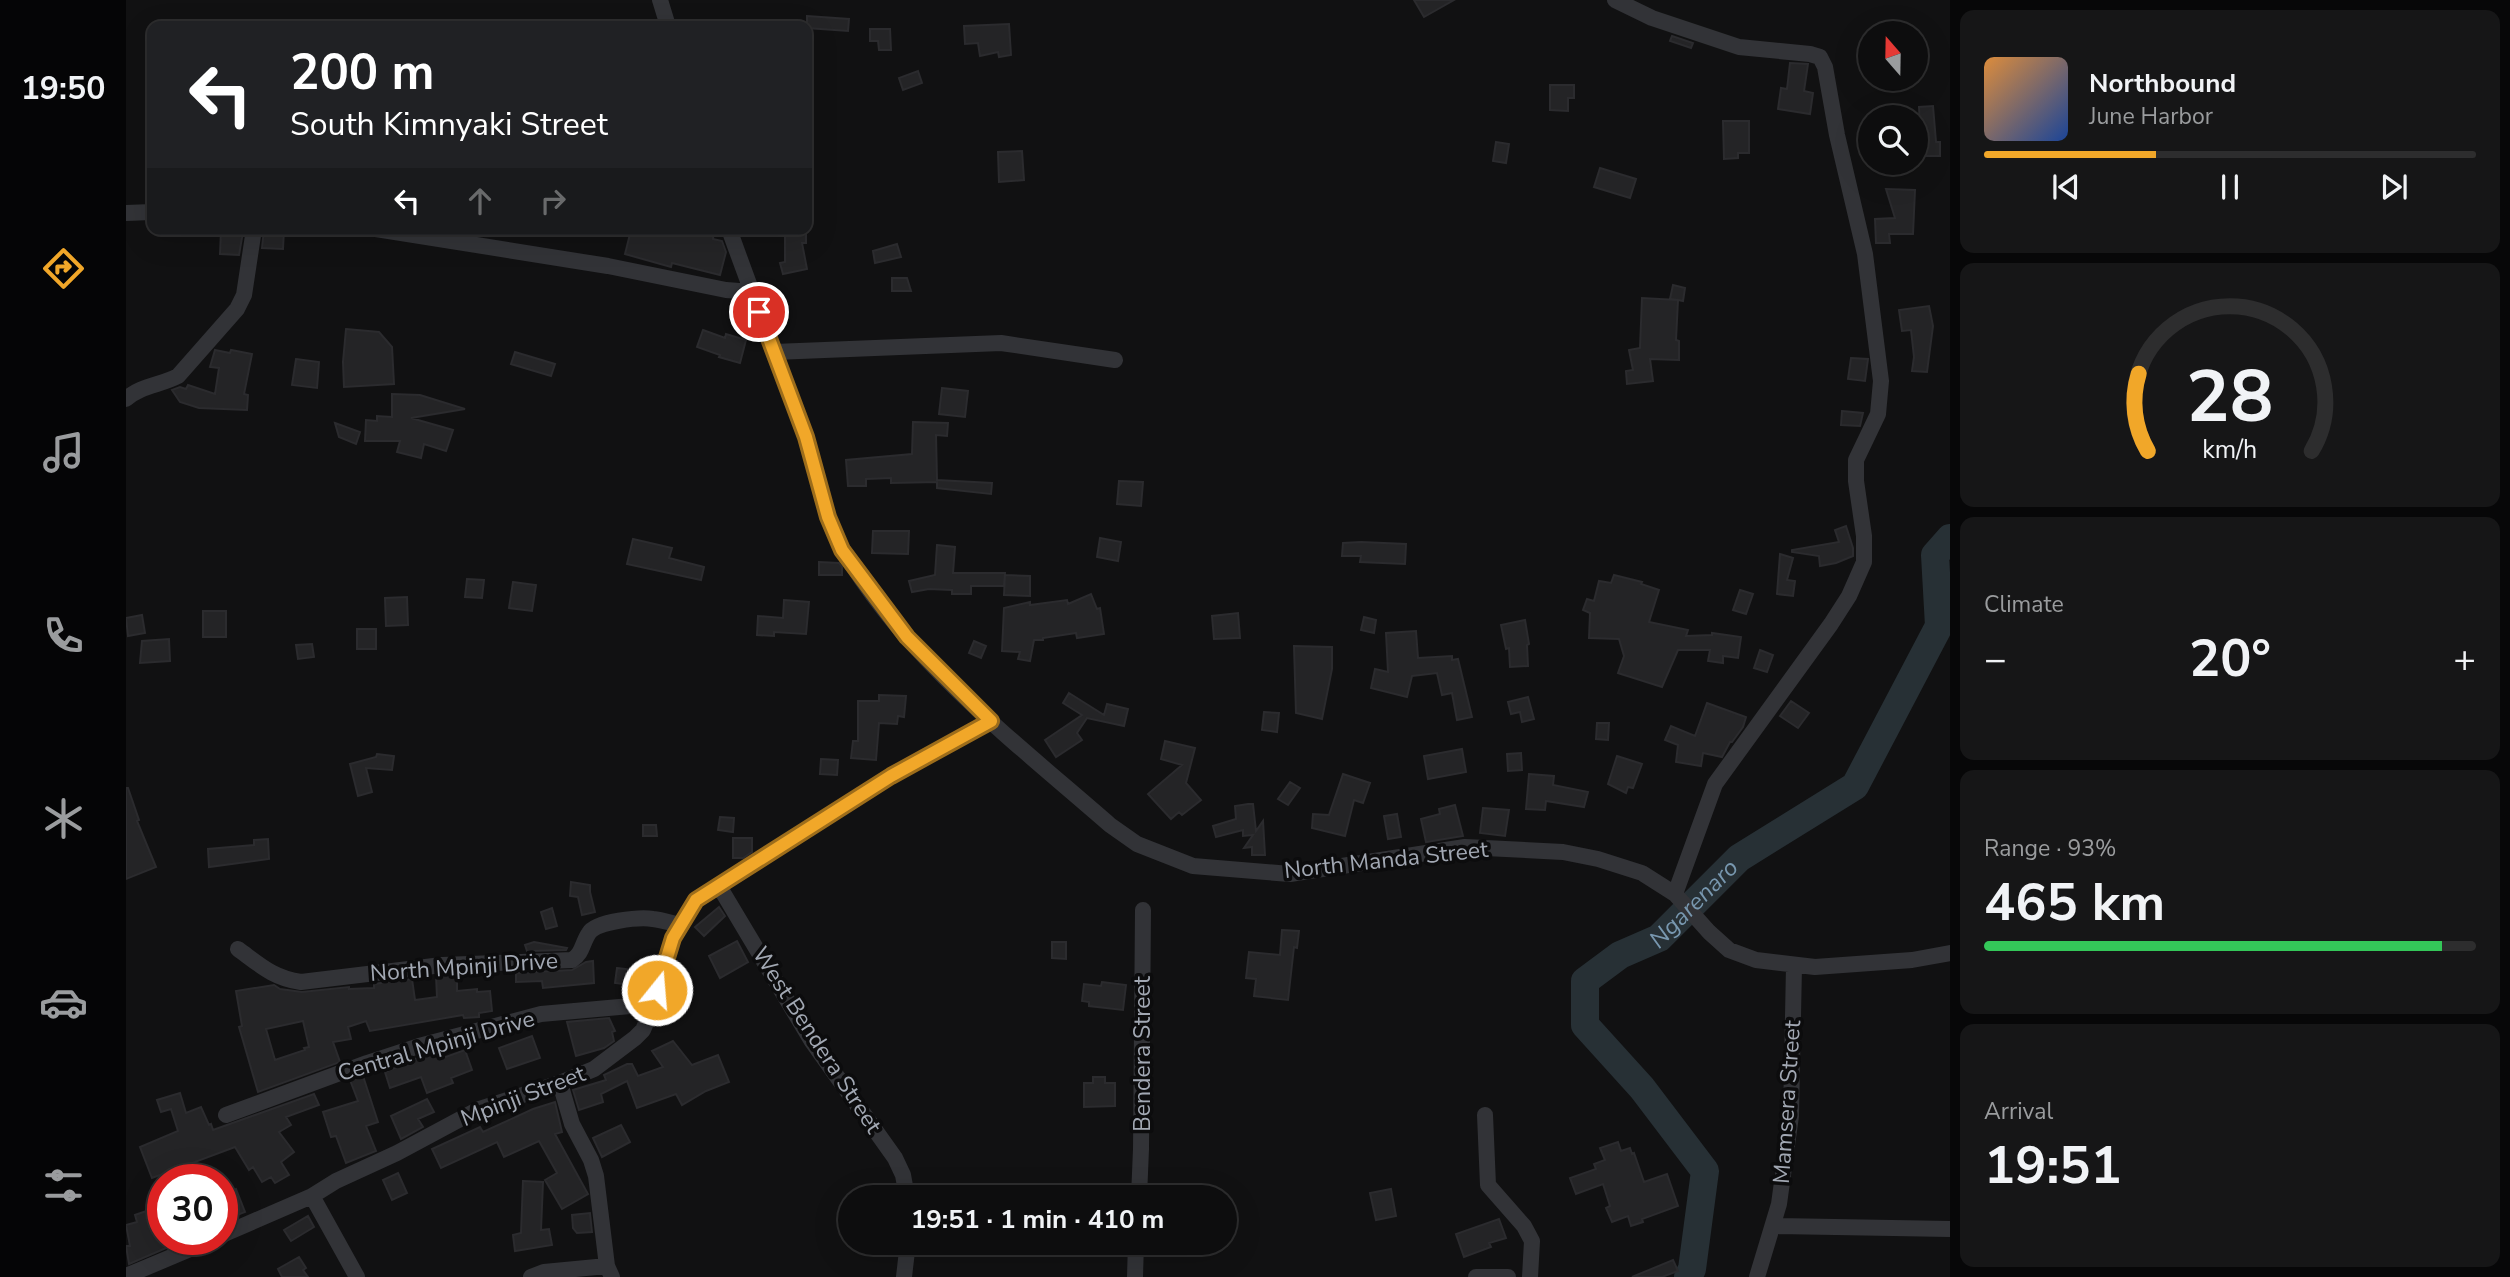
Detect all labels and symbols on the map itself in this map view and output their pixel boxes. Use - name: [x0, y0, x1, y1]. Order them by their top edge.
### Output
- north arrow: [1858, 21, 1928, 91]
- pin: [729, 282, 789, 342]
- street label: North Manda Street: [1283, 834, 1490, 886]
- water label: Ngarenaro: [1642, 852, 1745, 955]
- street label: West Bendera Street: [745, 941, 889, 1140]
- street label: North Mpinji Drive: [369, 945, 559, 989]
- position arrow: [620, 953, 694, 1027]
- street label: Bendera Street: [1127, 975, 1158, 1132]
- street label: Central Mpinji Drive: [334, 1003, 538, 1089]
- street label: Mamsera Street: [1766, 1018, 1808, 1185]
- street label: Mpinji Street: [456, 1058, 591, 1134]
- speed limit sign: 30: [147, 1164, 238, 1255]

